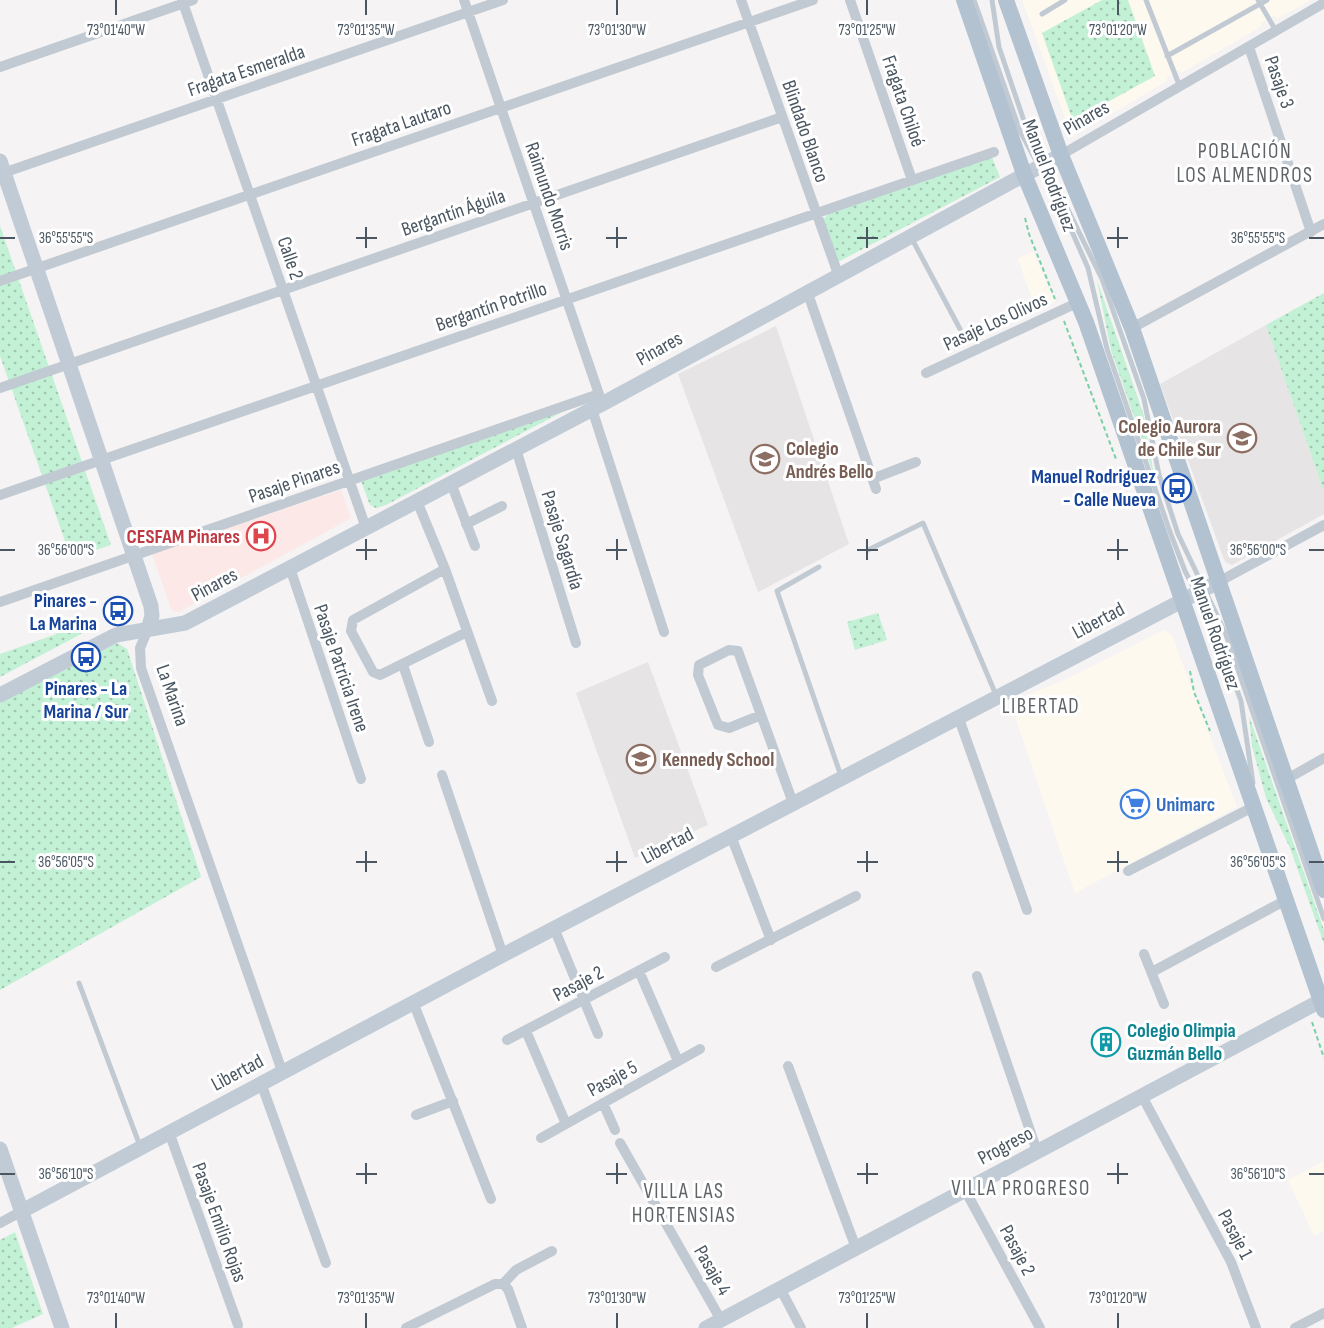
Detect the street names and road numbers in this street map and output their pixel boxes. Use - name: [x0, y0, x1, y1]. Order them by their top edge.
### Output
- street label: Fragata Esmeralda: [185, 40, 308, 102]
- street label: Fragata Chiloé: [876, 52, 930, 150]
- street label: Pasaje 3: [1259, 53, 1299, 112]
- street label: Blindado Blanco: [776, 77, 834, 185]
- street label: Pinares: [1059, 95, 1114, 141]
- street label: Fragata Lautaro: [348, 96, 454, 152]
- street label: Manuel Rodríguez: [1017, 116, 1081, 235]
- street label: Raimundo Morris: [519, 139, 579, 253]
- street label: Bergantín Águila: [398, 184, 508, 242]
- street label: Calle 2: [272, 234, 309, 283]
- street label: Bergantín Potrillo: [433, 277, 550, 337]
- street label: Pasaje Los Olivos: [940, 287, 1051, 356]
- street label: Pinares: [632, 326, 687, 371]
- street label: Pasaje Pinares: [246, 455, 343, 509]
- street label: Pasaje Sagardía: [536, 488, 588, 593]
- street label: Pinares: [187, 563, 242, 607]
- street label: Manuel Rodríguez: [1184, 574, 1246, 693]
- street label: Libertad: [1068, 597, 1129, 645]
- street label: Pasaje Patricia Irene: [308, 601, 374, 735]
- street label: La Marina: [150, 661, 194, 729]
- street label: Libertad: [637, 822, 698, 870]
- street label: Pasaje 2: [549, 961, 608, 1007]
- street label: Libertad: [207, 1049, 268, 1097]
- street label: Pasaje 5: [583, 1055, 642, 1102]
- street label: Progreso: [974, 1121, 1037, 1170]
- street label: Pasaje Emilio Rojas: [186, 1159, 252, 1285]
- street label: Pasaje 1: [1212, 1206, 1258, 1263]
- street label: Pasaje 2: [994, 1221, 1040, 1280]
- street label: Pasaje 4: [688, 1241, 736, 1300]

